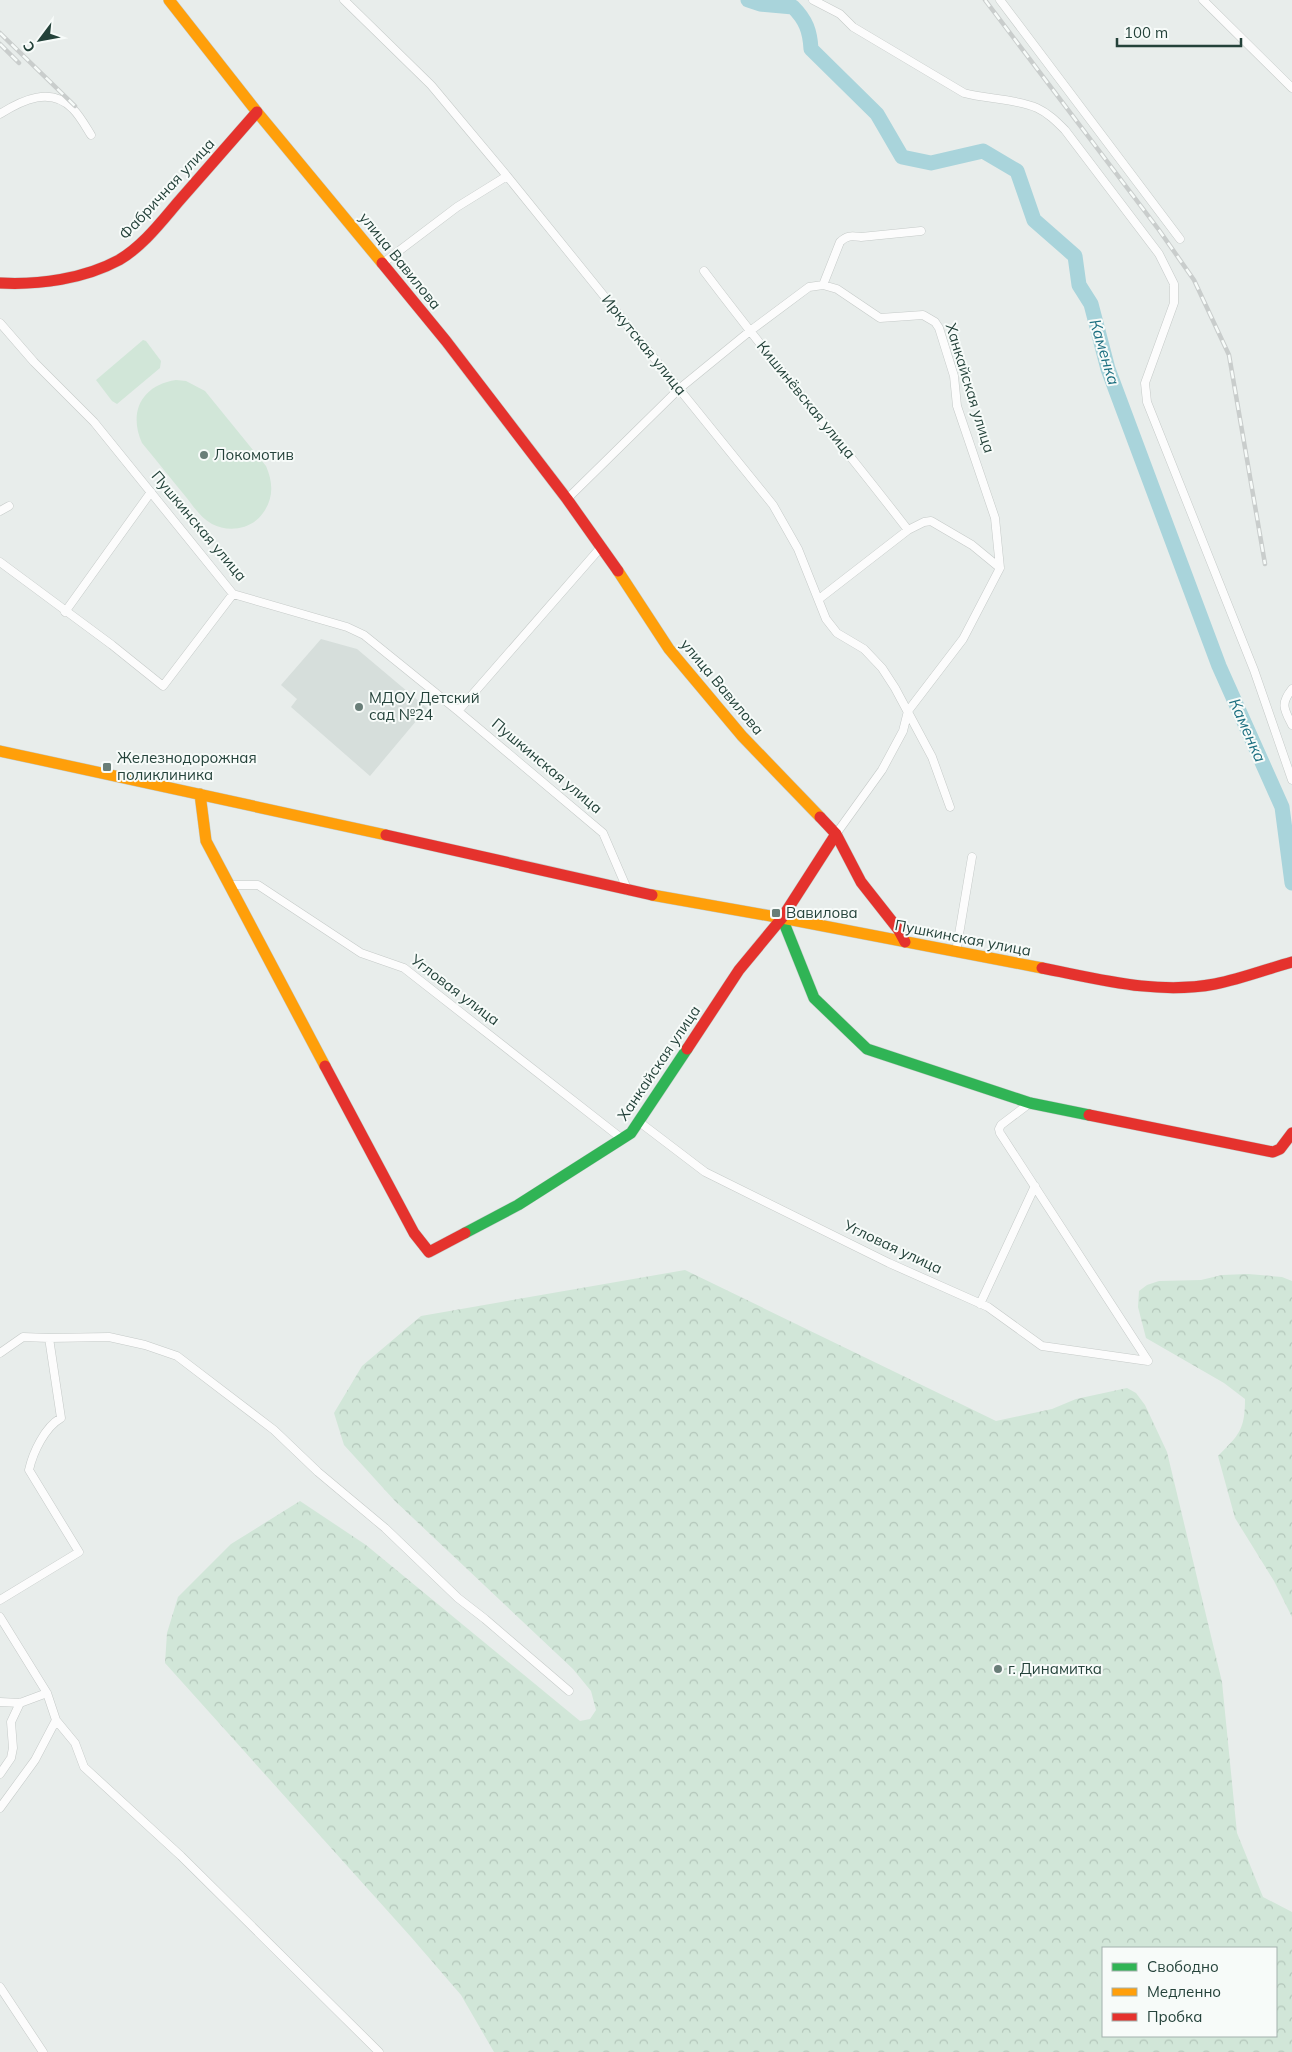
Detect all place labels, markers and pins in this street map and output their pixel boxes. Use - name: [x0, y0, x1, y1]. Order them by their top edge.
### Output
- place label: Локомотив: [214, 445, 294, 464]
- marker: Локомотив: [198, 449, 210, 461]
- place label: МДОУ Детский сад №24: [369, 688, 480, 724]
- marker: МДОУ Детский сад №24: [353, 701, 365, 713]
- place label: Железнодорожная поликлиника: [117, 748, 257, 784]
- marker: Железнодорожная поликлиника: [101, 761, 113, 773]
- place label: Вавилова: [786, 903, 858, 922]
- marker: Вавилова: [770, 907, 782, 919]
- place label: г. Динамитка: [1008, 1659, 1102, 1678]
- marker: г. Динамитка: [992, 1663, 1004, 1675]

